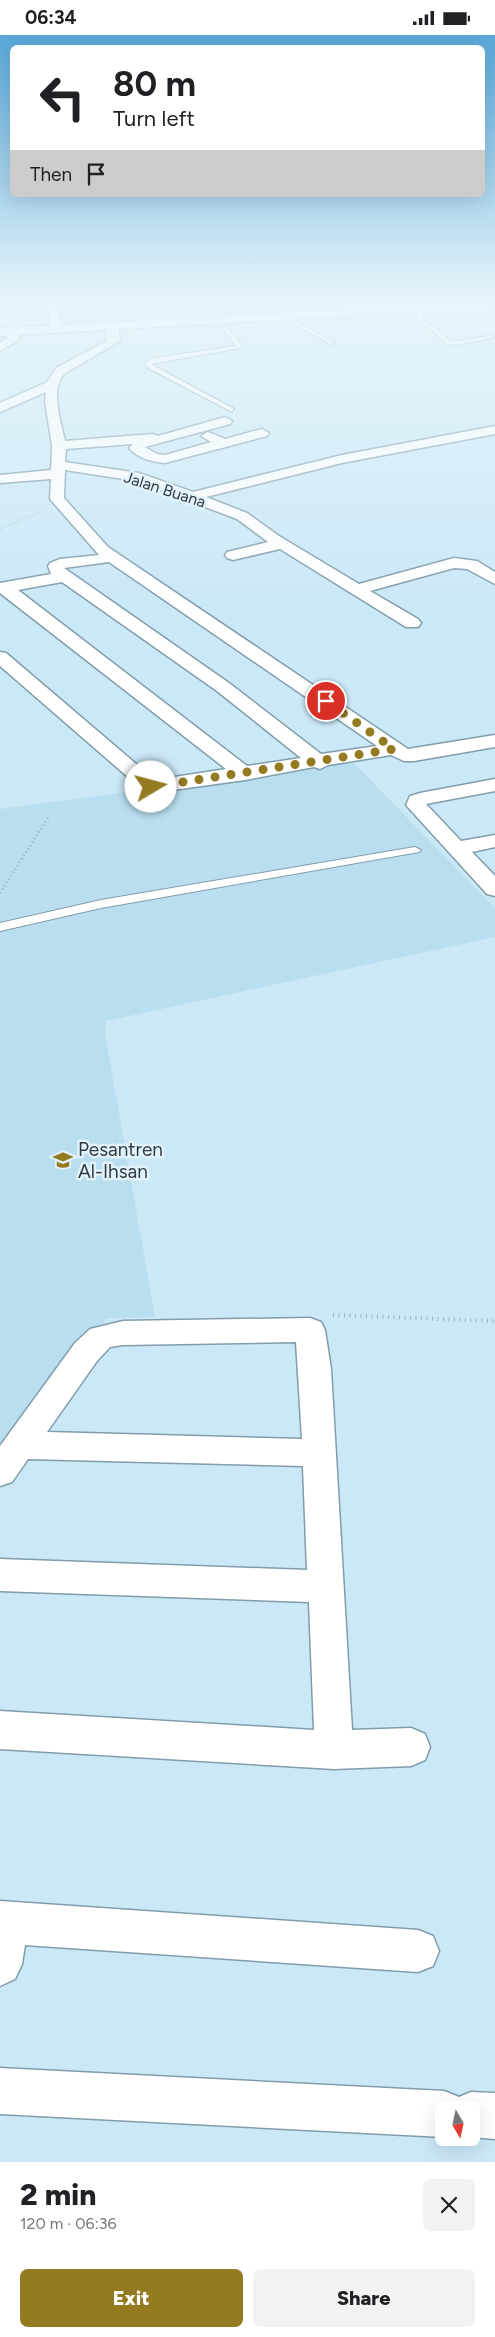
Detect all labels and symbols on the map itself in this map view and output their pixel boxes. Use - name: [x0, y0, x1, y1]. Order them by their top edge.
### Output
- street label: Jalan Buana: [122, 467, 208, 512]
- pin: [305, 680, 347, 722]
- position arrow: [124, 760, 176, 812]
- place label: Pesantren Al-Ihsan: [78, 1138, 163, 1183]
- school or university icon: Pesantren Al-Ihsan: [52, 1149, 74, 1171]
- north arrow: [435, 2101, 480, 2146]

